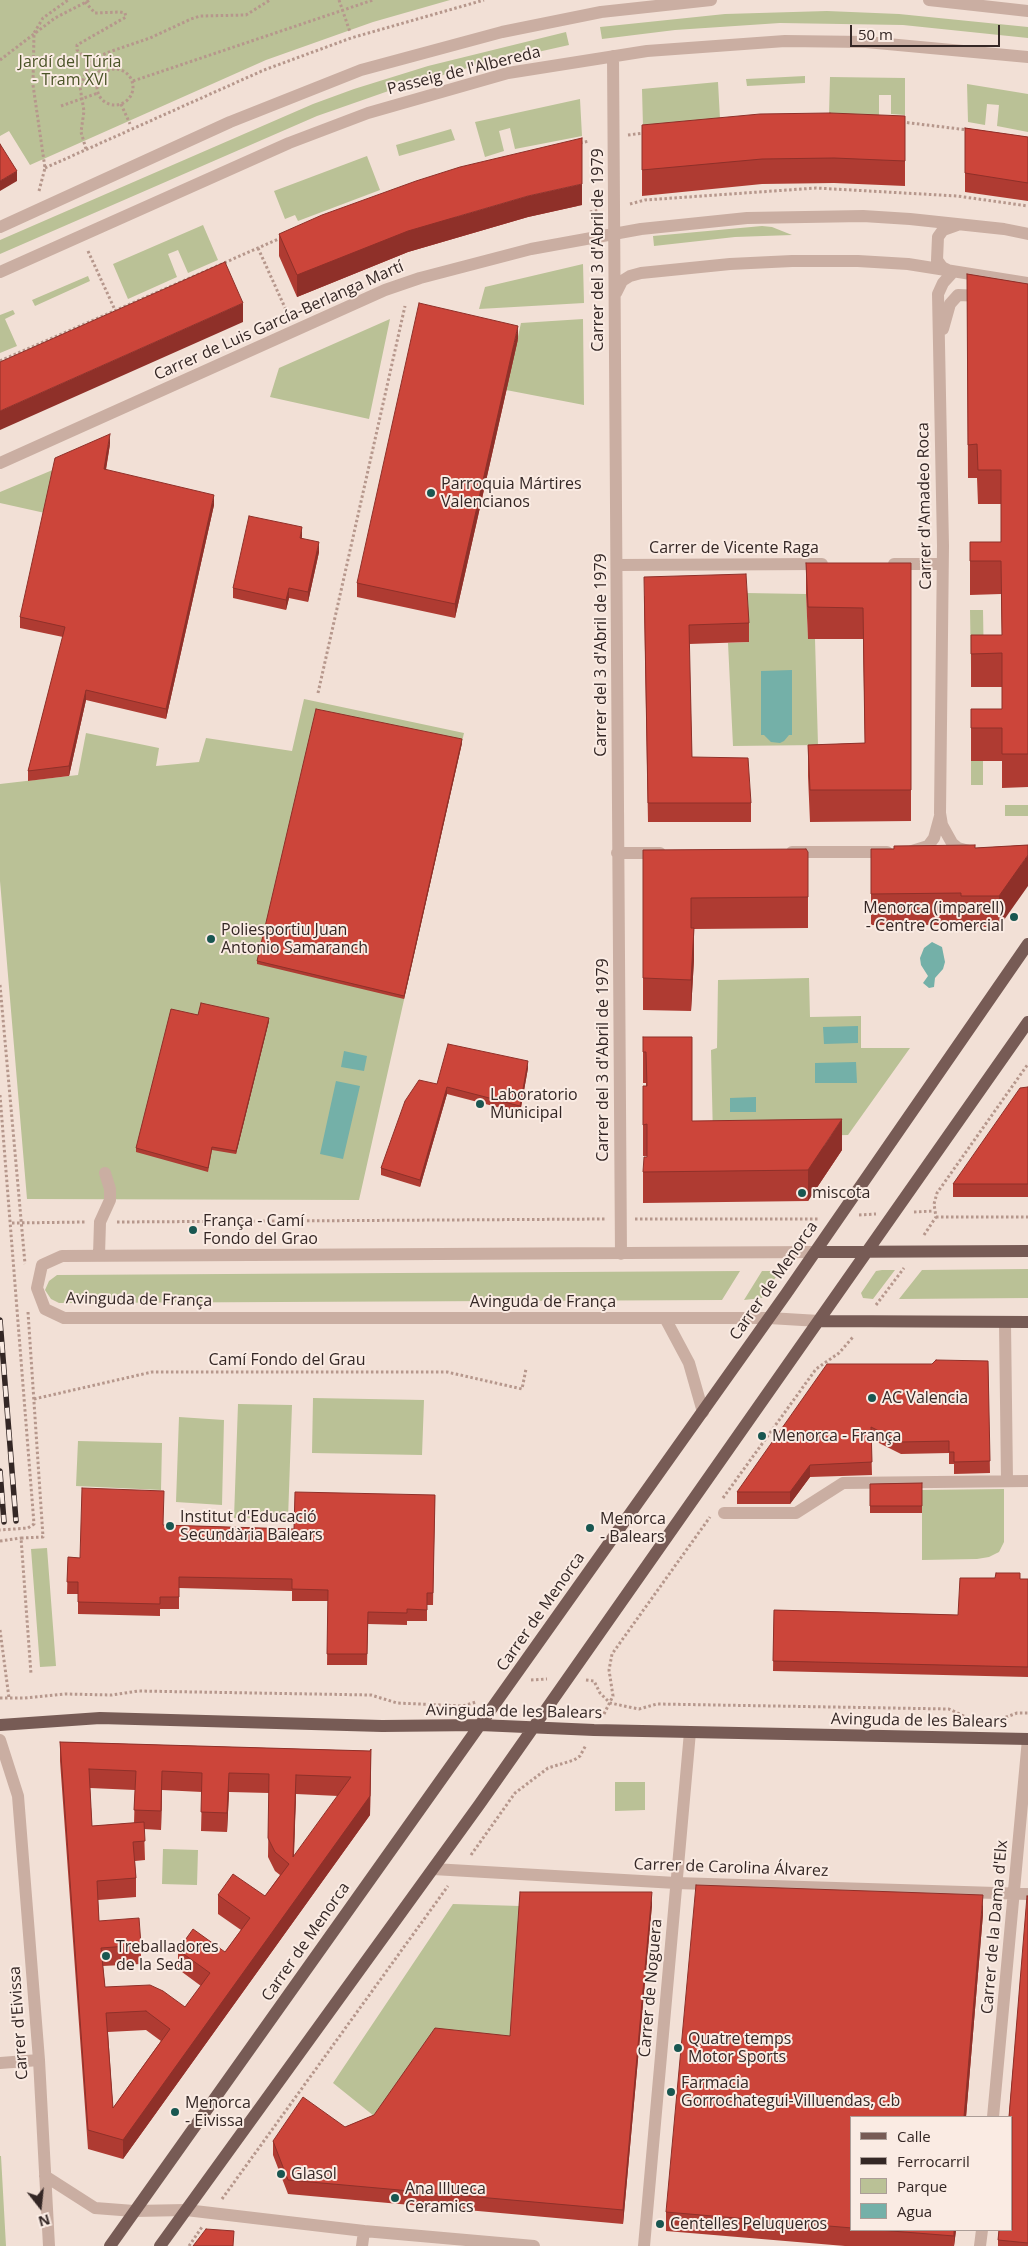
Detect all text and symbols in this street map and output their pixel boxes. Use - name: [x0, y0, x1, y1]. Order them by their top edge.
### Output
- scale bar: [853, 15, 1003, 47]
- text: 50 m: [858, 24, 893, 44]
- street label: Passeig de l'Albereda: [385, 43, 543, 99]
- park label: Jardí del Túria - Tram XVI: [19, 52, 121, 90]
- street label: Carrer del 3 d'Abril de 1979: [588, 148, 608, 352]
- street label: Carrer de Luis García-Berlanga Martí: [151, 257, 407, 385]
- street label: Carrer d'Amadeo Roca: [914, 422, 936, 590]
- place label: Parroquia Mártires Valencianos: [441, 474, 582, 512]
- marker: Parroquia Mártires Valencianos: [425, 487, 437, 499]
- street label: Carrer de Vicente Raga: [649, 538, 819, 558]
- street label: Carrer del 3 d'Abril de 1979: [591, 553, 611, 757]
- place label: Menorca (imparell) - Centre Comercial: [863, 898, 1004, 936]
- marker: Menorca (imparell) - Centre Comercial: [1008, 911, 1020, 923]
- place label: Poliesportiu Juan Antonio Samaranch: [221, 920, 368, 958]
- marker: Poliesportiu Juan Antonio Samaranch: [205, 933, 217, 945]
- street label: Carrer del 3 d'Abril de 1979: [593, 958, 613, 1162]
- place label: Laboratorio Municipal: [490, 1085, 578, 1123]
- marker: Laboratorio Municipal: [474, 1098, 486, 1110]
- place label: miscota: [812, 1183, 870, 1203]
- marker: miscota: [796, 1187, 808, 1199]
- place label: França - Camí Fondo del Grao: [203, 1211, 318, 1249]
- street label: Carrer de Menorca: [726, 1218, 822, 1344]
- marker: França - Camí Fondo del Grao: [187, 1224, 199, 1236]
- street label: Avinguda de França: [66, 1289, 212, 1311]
- street label: Avinguda de França: [470, 1292, 616, 1312]
- street label: Camí Fondo del Grau: [208, 1350, 366, 1370]
- place label: AC Valencia: [882, 1388, 968, 1408]
- marker: AC Valencia: [866, 1392, 878, 1404]
- place label: Menorca - França: [772, 1426, 901, 1446]
- marker: Menorca - França: [756, 1430, 768, 1442]
- place label: Institut d'Educació Secundària Balears: [180, 1507, 323, 1545]
- place label: Menorca - Balears: [600, 1509, 666, 1547]
- marker: Institut d'Educació Secundària Balears: [164, 1520, 176, 1532]
- marker: Menorca - Balears: [584, 1522, 596, 1534]
- street label: Carrer de Menorca: [493, 1549, 589, 1675]
- street label: Avinguda de les Balears: [426, 1701, 602, 1723]
- street label: Avinguda de les Balears: [831, 1710, 1007, 1732]
- street label: Carrer de la Dama d'Elx: [978, 1839, 1012, 2015]
- street label: Carrer de Carolina Álvarez: [633, 1855, 829, 1881]
- street label: Carrer de Menorca: [258, 1879, 354, 2005]
- street label: Carrer de Noguera: [635, 1918, 667, 2058]
- place label: Treballadores de la Seda: [116, 1937, 219, 1975]
- marker: Treballadores de la Seda: [100, 1950, 112, 1962]
- street label: Carrer d'Eivissa: [5, 1965, 33, 2081]
- place label: Quatre temps Motor Sports: [688, 2029, 791, 2067]
- marker: Quatre temps Motor Sports: [672, 2042, 684, 2054]
- place label: Farmacia Gorrochategui-Villuendas, c.b: [681, 2073, 900, 2111]
- marker: Farmacia Gorrochategui-Villuendas, c.b: [665, 2086, 677, 2098]
- place label: Menorca - Eivissa: [185, 2093, 251, 2131]
- marker: Menorca - Eivissa: [169, 2106, 181, 2118]
- legend: [850, 2116, 1013, 2231]
- text: Calle: [897, 2126, 931, 2146]
- text: Ferrocarril: [897, 2151, 970, 2171]
- place label: Glasol: [291, 2164, 337, 2184]
- marker: Glasol: [275, 2168, 287, 2180]
- text: Parque: [897, 2176, 947, 2196]
- place label: Ana Illueca Ceramics: [405, 2179, 486, 2217]
- north arrow: [15, 2181, 65, 2231]
- marker: Ana Illueca Ceramics: [389, 2192, 401, 2204]
- text: Agua: [897, 2201, 932, 2221]
- text: N: [36, 2210, 52, 2232]
- place label: Centelles Peluqueros: [670, 2214, 827, 2234]
- marker: Centelles Peluqueros: [654, 2218, 666, 2230]

